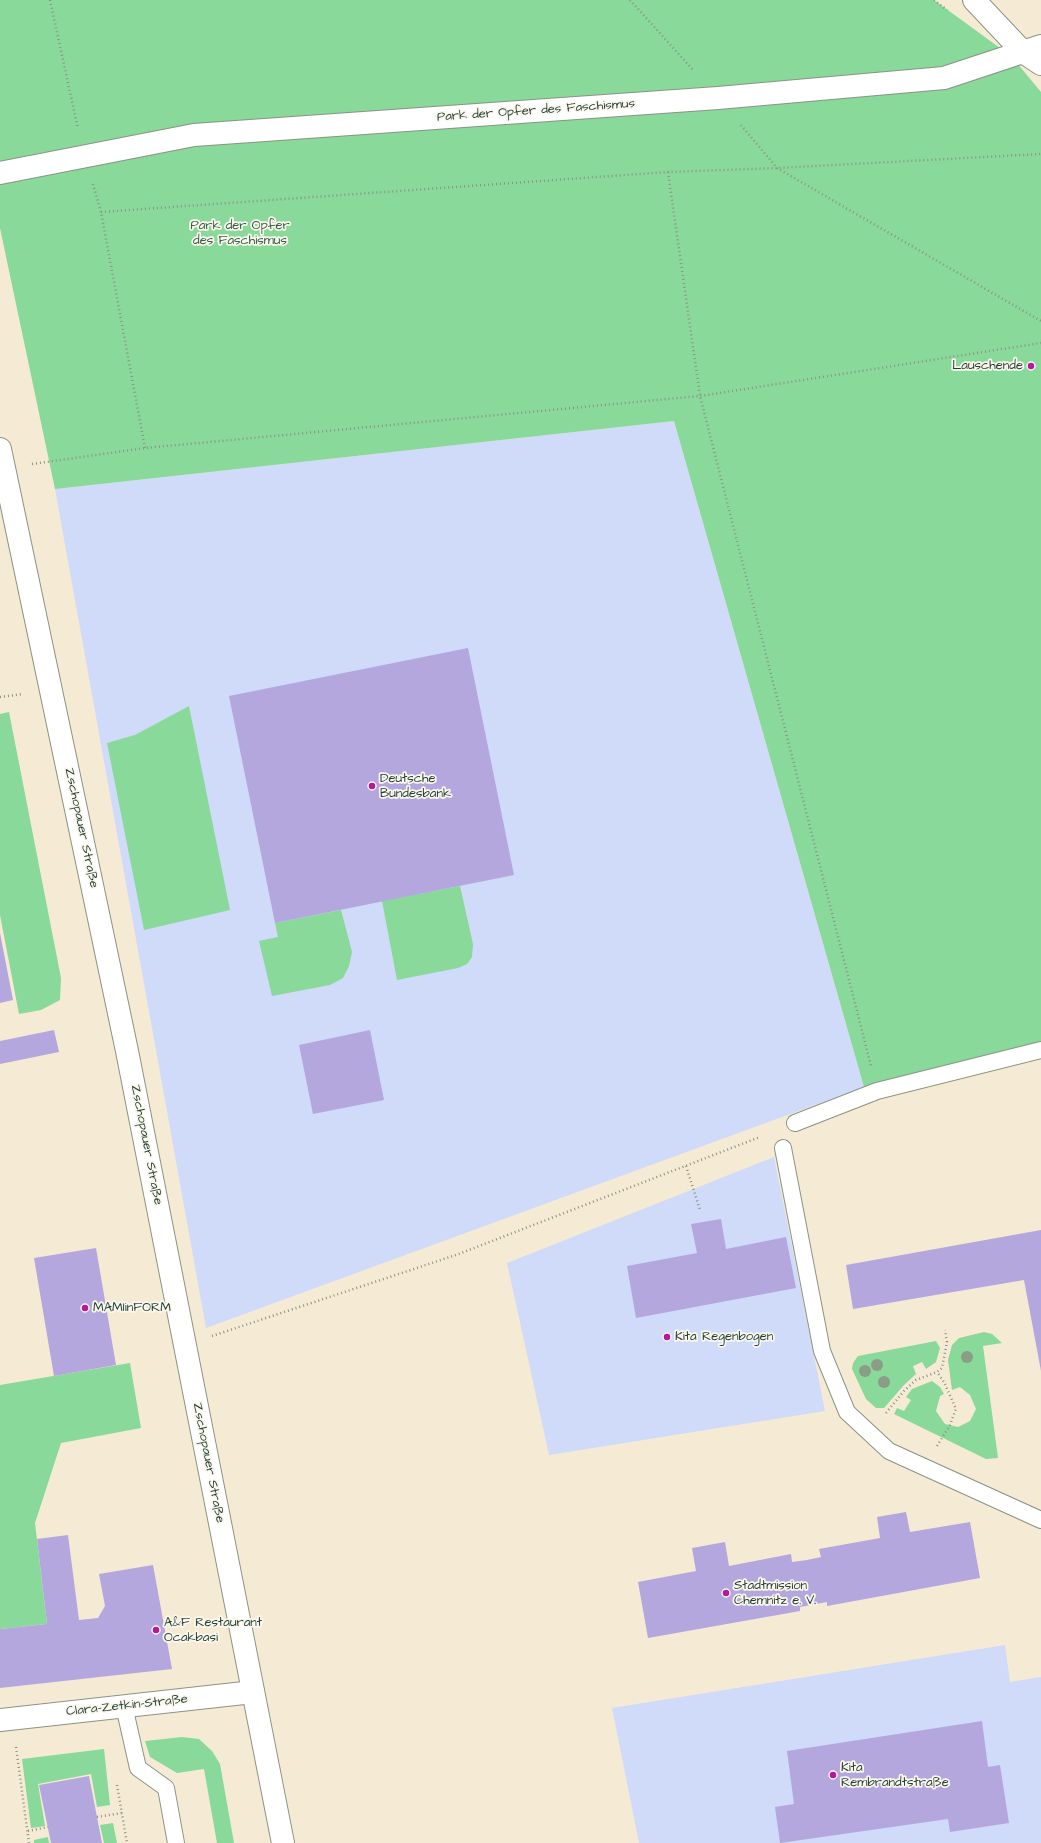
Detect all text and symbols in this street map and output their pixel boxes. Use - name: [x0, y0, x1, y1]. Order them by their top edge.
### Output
- street label: Park der Opfer des Faschismus: [437, 96, 635, 126]
- park label: Park der Opfer des Faschismus: [190, 218, 290, 249]
- place label: Lauschende: [952, 358, 1023, 374]
- marker: Lauschende: [1026, 361, 1036, 371]
- street label: Zschopauer Straße: [61, 767, 101, 889]
- place label: Deutsche Bundesbank: [380, 771, 451, 802]
- marker: Deutsche Bundesbank: [367, 781, 377, 791]
- street label: Zschopauer Straße: [127, 1084, 165, 1206]
- place label: MAMIinFORM: [93, 1300, 171, 1316]
- marker: MAMIinFORM: [80, 1303, 90, 1313]
- place label: Kita Regenbogen: [675, 1329, 773, 1345]
- marker: Kita Regenbogen: [662, 1332, 672, 1342]
- street label: Zschopauer Straße: [189, 1402, 227, 1524]
- place label: Stadtmission Chemnitz e. V.: [734, 1578, 816, 1609]
- marker: Stadtmission Chemnitz e. V.: [721, 1588, 731, 1598]
- place label: A&F Restaurant Ocakbasi: [164, 1615, 262, 1646]
- marker: A&F Restaurant Ocakbasi: [151, 1625, 161, 1635]
- street label: Clara-Zetkin-Straße: [65, 1692, 189, 1720]
- place label: Kita Rembrandtstraße: [841, 1760, 949, 1791]
- marker: Kita Rembrandtstraße: [828, 1770, 838, 1780]

